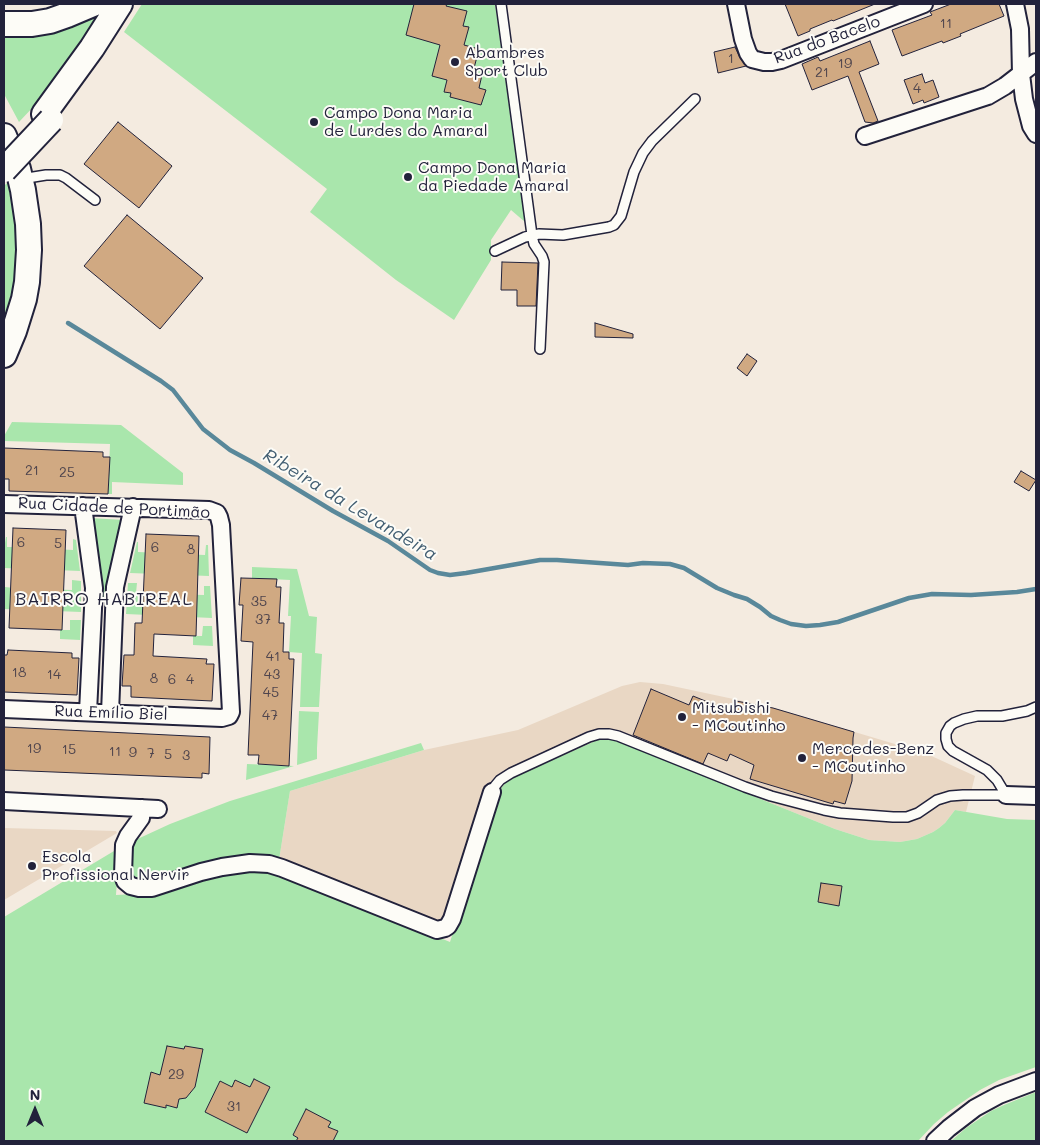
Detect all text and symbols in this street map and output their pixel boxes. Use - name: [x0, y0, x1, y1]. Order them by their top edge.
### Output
- street label: Rua do Bacelo: [771, 12, 883, 68]
- house number: 11: [940, 16, 952, 32]
- place label: Abambres Sport Club: [465, 43, 548, 81]
- house number: 1: [728, 51, 734, 67]
- marker: Abambres Sport Club: [449, 56, 461, 68]
- house number: 19: [838, 56, 852, 72]
- house number: 21: [815, 65, 829, 81]
- house number: 4: [913, 81, 921, 97]
- place label: Campo Dona Maria de Lurdes do Amaral: [324, 103, 488, 141]
- marker: Campo Dona Maria de Lurdes do Amaral: [308, 116, 320, 128]
- place label: Campo Dona Maria da Piedade Amaral: [418, 158, 569, 196]
- marker: Campo Dona Maria da Piedade Amaral: [402, 171, 414, 183]
- water label: Ribeira da Levandeira: [259, 444, 441, 566]
- house number: 21: [25, 463, 39, 479]
- house number: 25: [59, 465, 75, 481]
- street label: Rua Cidade de Portimão: [17, 493, 211, 523]
- house number: 6: [17, 535, 25, 551]
- house number: 5: [54, 536, 62, 552]
- house number: 6: [151, 540, 159, 556]
- house number: 8: [187, 542, 195, 558]
- district label: BAIRRO HABIREAL: [13, 588, 195, 610]
- house number: 35: [251, 594, 267, 610]
- house number: 37: [255, 612, 271, 628]
- house number: 41: [266, 649, 280, 665]
- house number: 18: [12, 665, 26, 681]
- house number: 14: [47, 667, 61, 683]
- house number: 43: [264, 667, 280, 683]
- house number: 8: [150, 671, 158, 687]
- house number: 6: [168, 672, 176, 688]
- house number: 4: [186, 672, 194, 688]
- house number: 45: [263, 685, 279, 701]
- place label: Mitsubishi - MCoutinho: [692, 698, 786, 736]
- street label: Rua Emílio Biel: [54, 701, 168, 725]
- house number: 47: [262, 708, 278, 724]
- marker: Mitsubishi - MCoutinho: [676, 711, 688, 723]
- place label: Mercedes-Benz - MCoutinho: [812, 739, 934, 777]
- house number: 19: [27, 741, 41, 757]
- house number: 15: [62, 742, 76, 758]
- house number: 11: [109, 744, 121, 760]
- house number: 9: [129, 745, 137, 761]
- house number: 7: [147, 746, 155, 762]
- house number: 5: [164, 747, 172, 763]
- house number: 3: [182, 748, 190, 764]
- marker: Mercedes-Benz - MCoutinho: [796, 752, 808, 764]
- place label: Escola Profissional Nervir: [42, 847, 189, 885]
- marker: Escola Profissional Nervir: [26, 860, 38, 872]
- house number: 29: [168, 1067, 184, 1083]
- north arrow: [10, 1085, 60, 1135]
- text: N: [30, 1085, 40, 1104]
- house number: 31: [227, 1099, 241, 1115]

